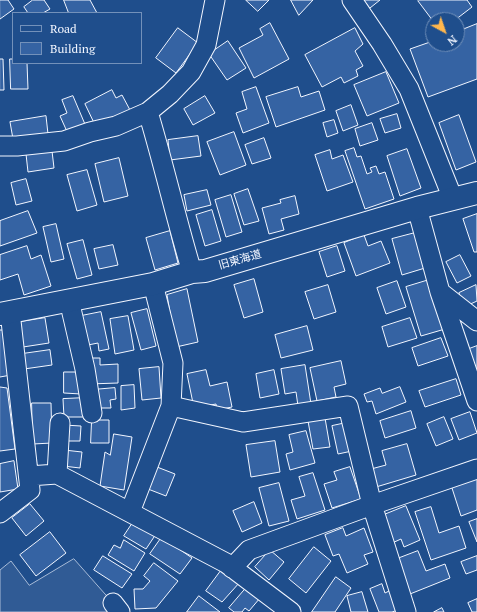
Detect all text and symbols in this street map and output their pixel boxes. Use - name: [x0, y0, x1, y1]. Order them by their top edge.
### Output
- legend: [12, 12, 142, 64]
- north arrow: [425, 12, 465, 52]
- text: Road: [50, 21, 77, 36]
- text: N: [444, 32, 460, 48]
- text: Building: [50, 41, 95, 56]
- street label: 旧東海道: [217, 248, 263, 272]

